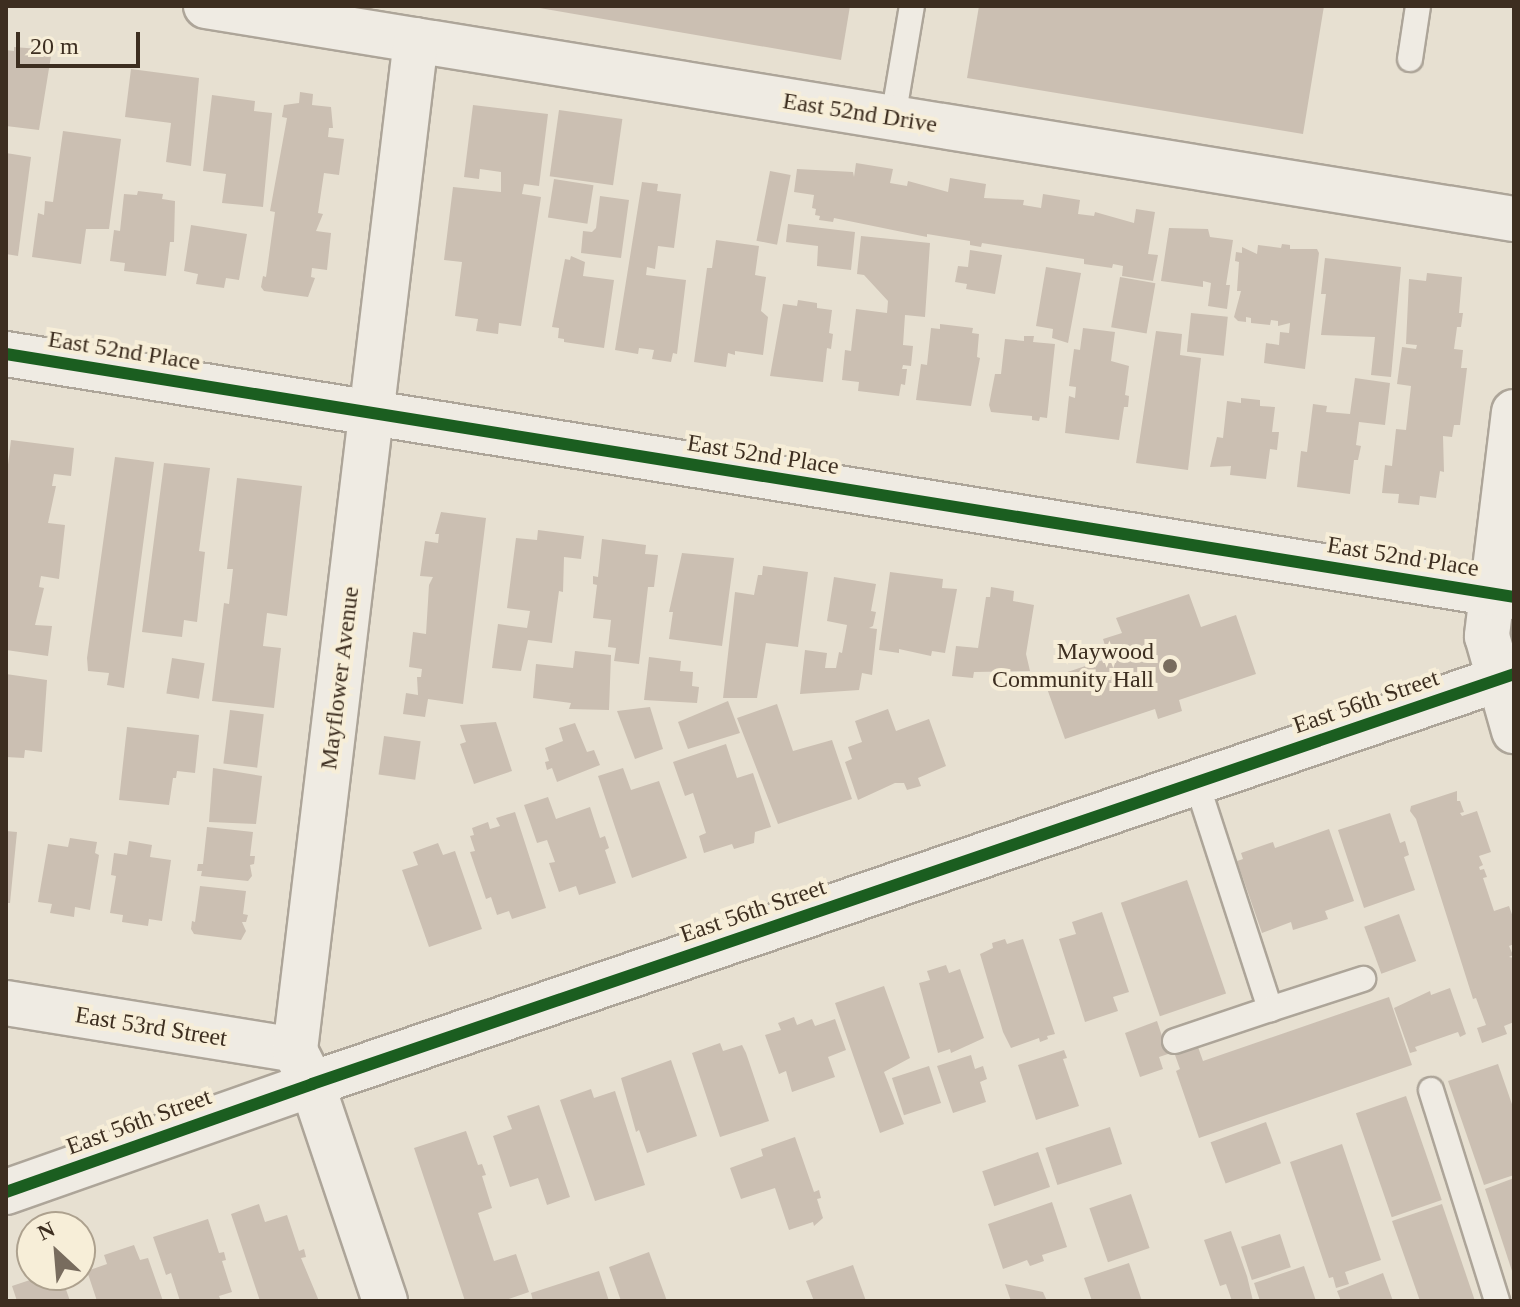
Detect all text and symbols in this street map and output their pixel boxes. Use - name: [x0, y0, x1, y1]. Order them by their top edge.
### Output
- scale bar: [20, 16, 144, 66]
- text: 20 m: [30, 33, 79, 59]
- street label: East 52nd Drive: [781, 87, 939, 139]
- street label: East 52nd Place: [46, 325, 202, 377]
- street label: East 52nd Place: [685, 429, 841, 481]
- street label: East 52nd Place: [1325, 531, 1481, 583]
- street label: Mayflower Avenue: [314, 584, 366, 772]
- place label: Maywood Community Hall: [992, 638, 1154, 694]
- marker: Maywood Community Hall: [1161, 657, 1179, 675]
- street label: East 56th Street: [1289, 664, 1443, 740]
- street label: East 56th Street: [676, 873, 830, 949]
- street label: East 53rd Street: [73, 1001, 229, 1053]
- street label: East 56th Street: [63, 1082, 215, 1162]
- north arrow: [16, 1211, 96, 1291]
- text: N: [34, 1216, 59, 1245]

